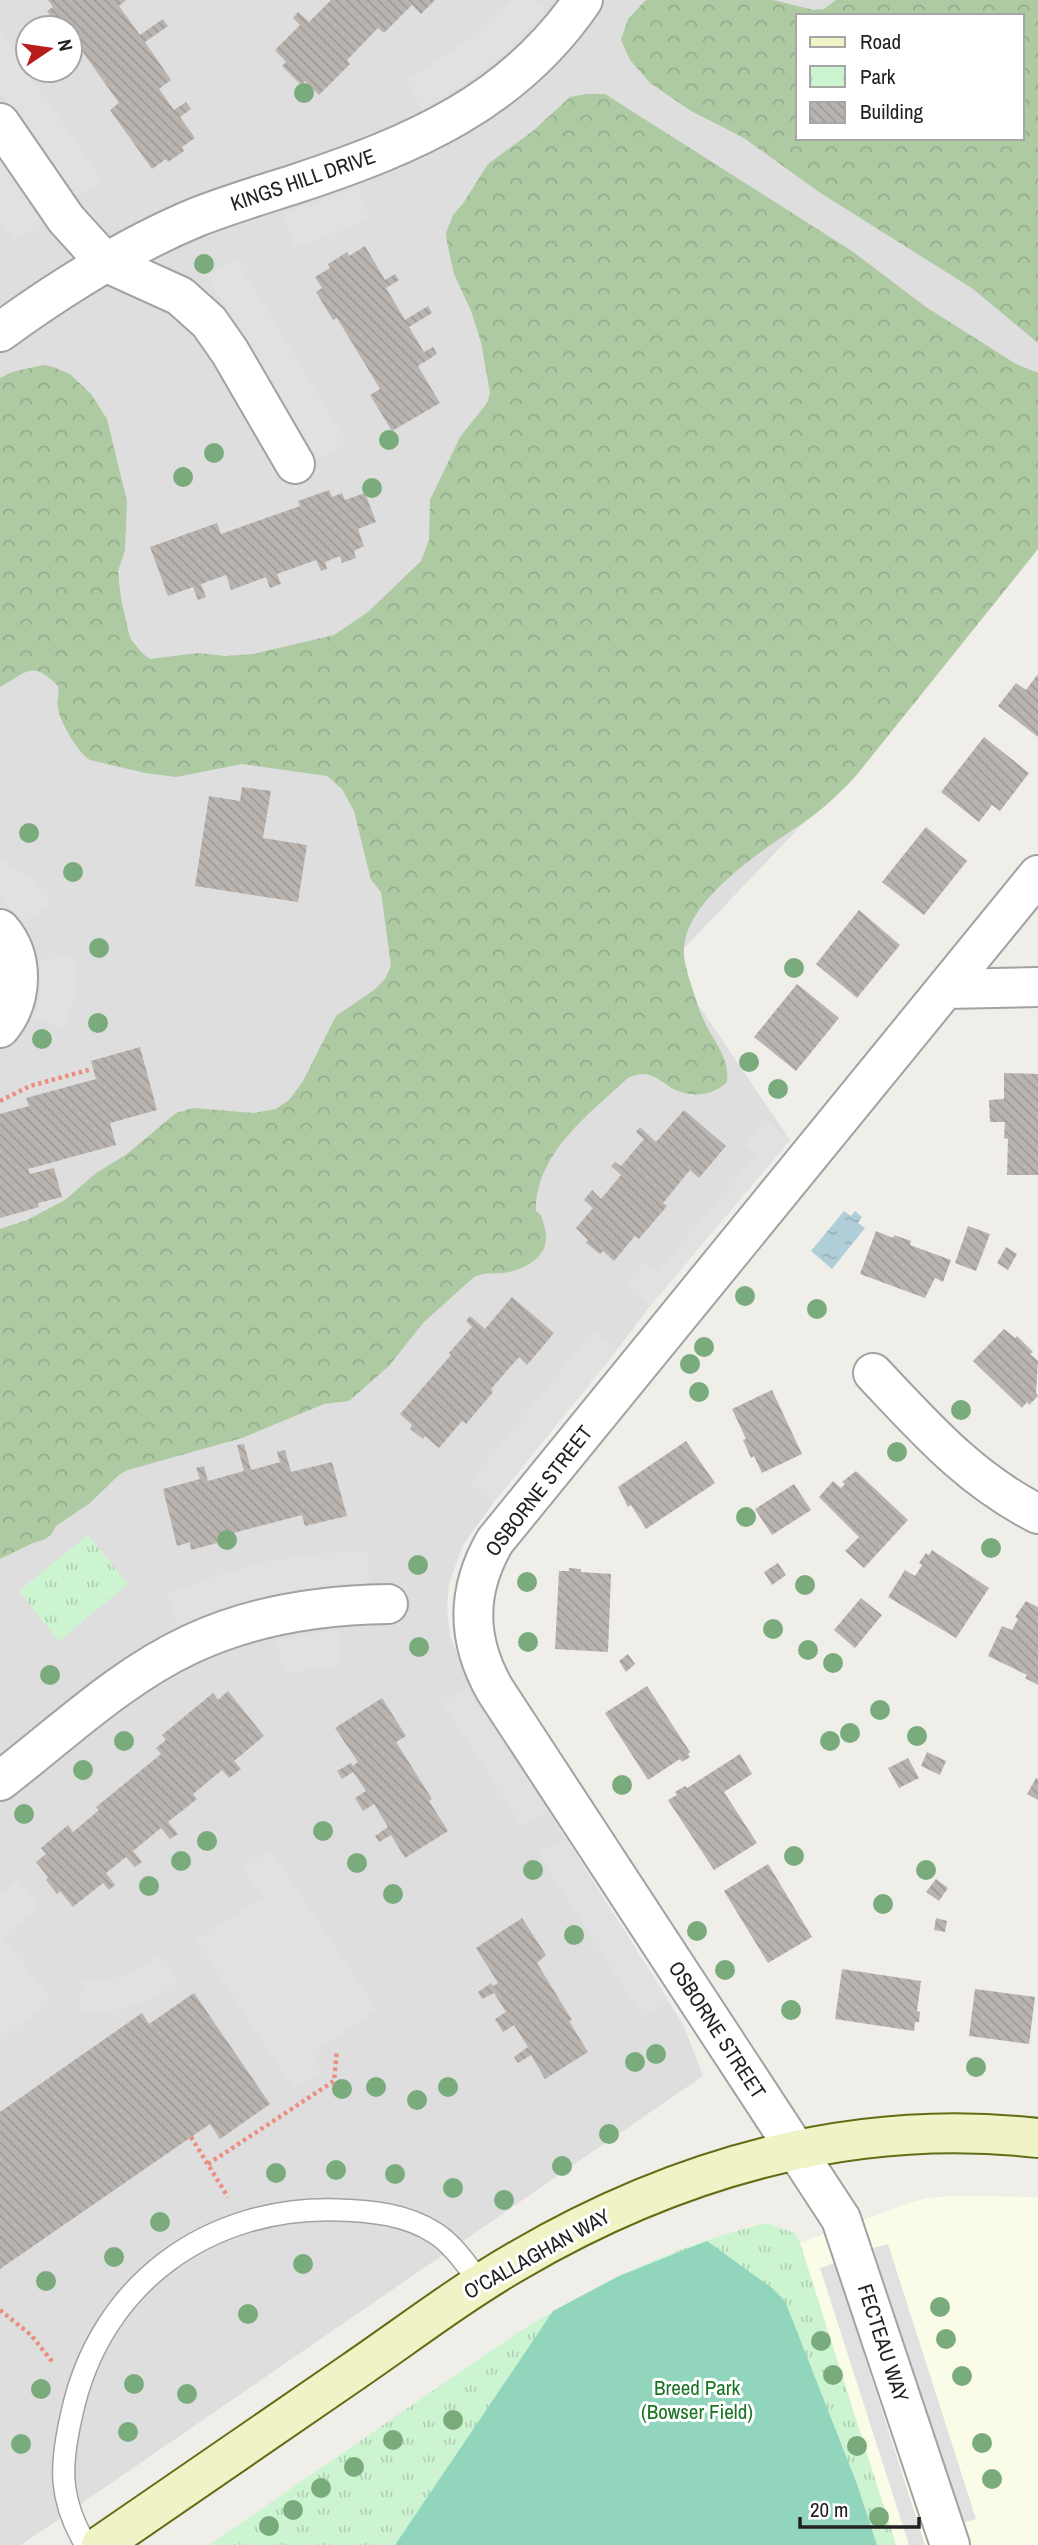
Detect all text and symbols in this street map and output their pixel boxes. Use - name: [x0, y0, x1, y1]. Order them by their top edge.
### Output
- north arrow: [14, 14, 84, 84]
- legend: [796, 14, 1024, 140]
- text: Road: [860, 27, 901, 56]
- text: N: [52, 37, 79, 54]
- text: Park: [860, 62, 896, 91]
- text: Building: [860, 97, 924, 126]
- street label: KINGS HILL DRIVE: [226, 141, 379, 218]
- street label: OSBORNE STREET: [478, 1419, 599, 1562]
- street label: OSBORNE STREET: [662, 1955, 773, 2105]
- street label: O'CALLAGHAN WAY: [458, 2201, 616, 2306]
- street label: FECTEAU WAY: [851, 2280, 916, 2406]
- park label: Breed Park (Bowser Field): [641, 2373, 753, 2426]
- scale bar: [800, 2486, 919, 2530]
- text: 20 m: [810, 2495, 848, 2524]

